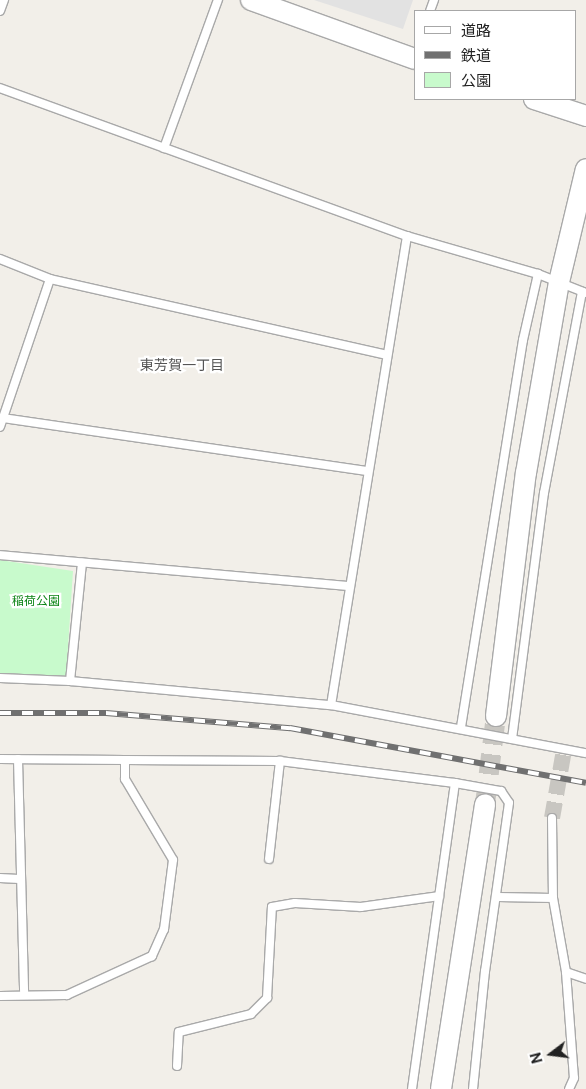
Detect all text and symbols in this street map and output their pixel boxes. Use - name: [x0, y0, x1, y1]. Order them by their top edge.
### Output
- legend: [414, 10, 576, 100]
- text: 道路: [461, 22, 491, 39]
- text: 鉄道: [461, 47, 491, 64]
- text: 公園: [461, 72, 491, 89]
- district label: 東芳賀一丁目: [140, 357, 224, 373]
- park label: 稲荷公園: [12, 595, 60, 609]
- north arrow: [526, 1029, 576, 1079]
- text: N: [527, 1051, 546, 1065]

